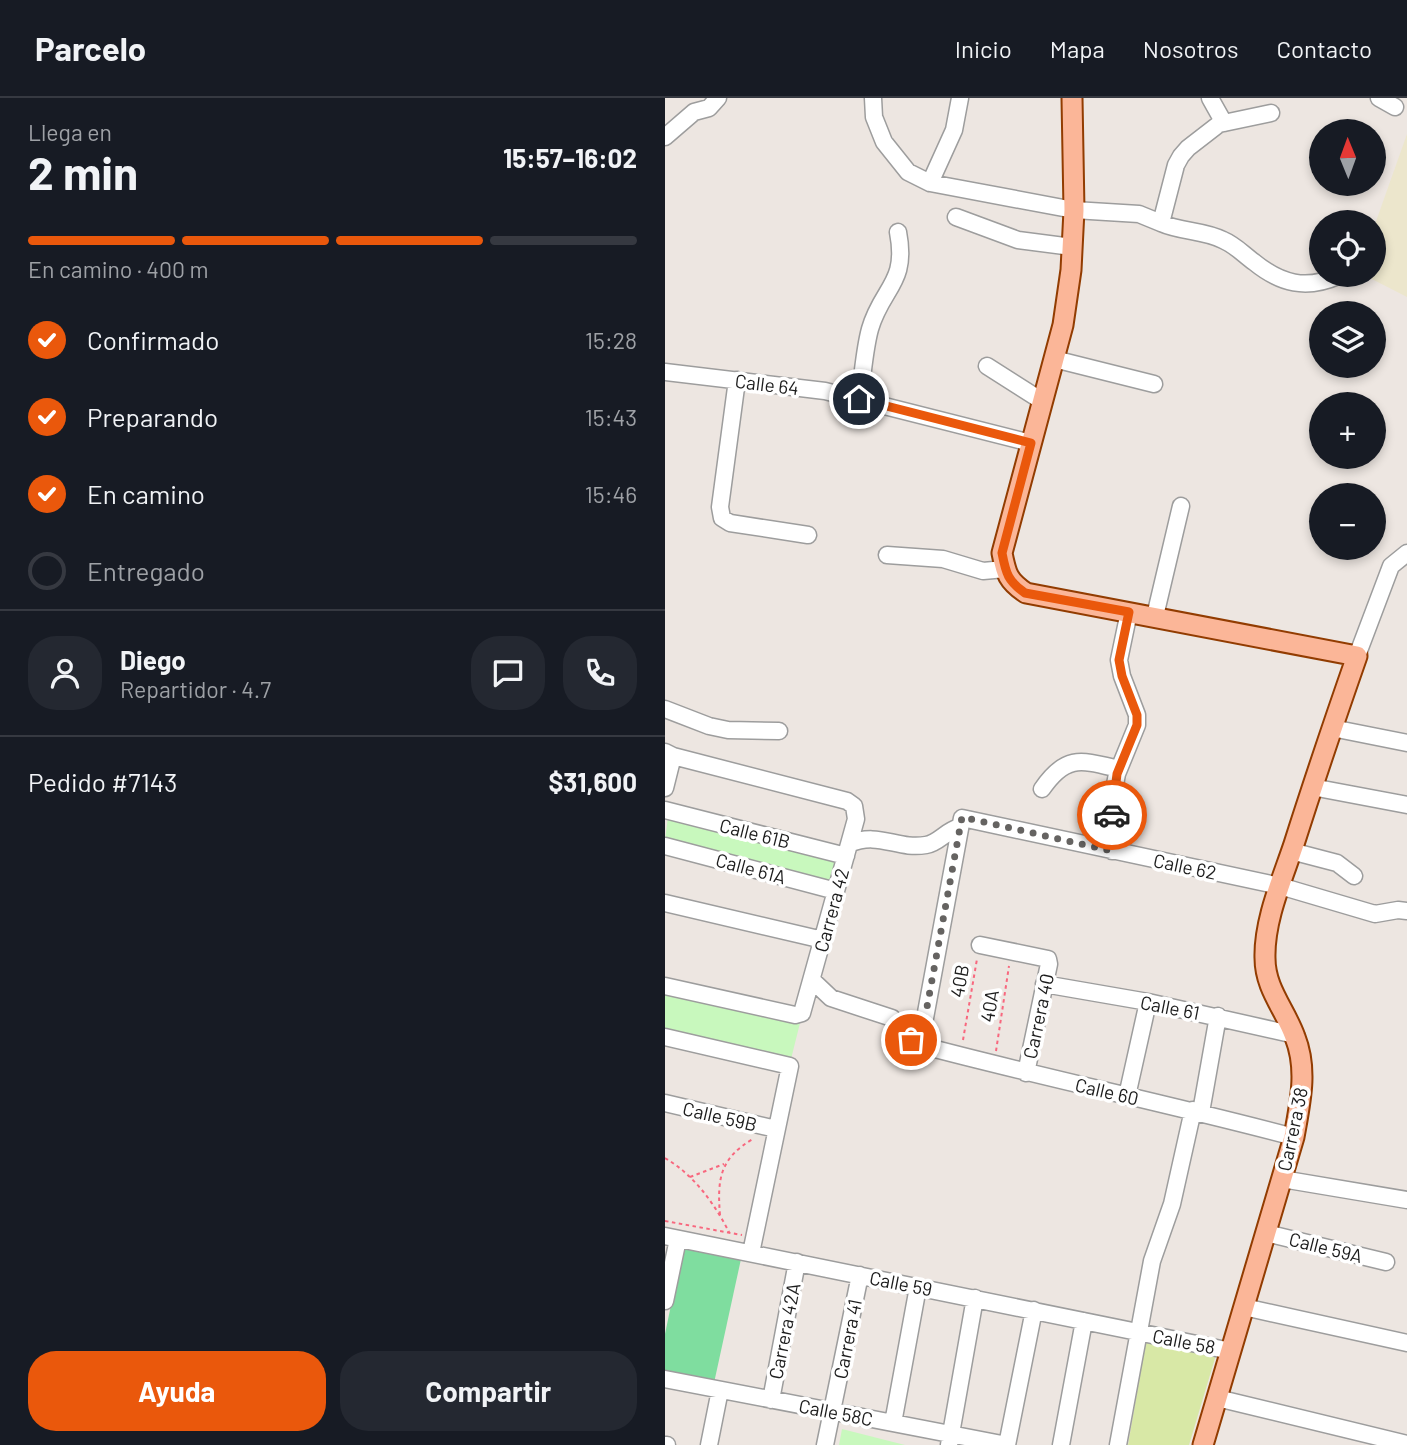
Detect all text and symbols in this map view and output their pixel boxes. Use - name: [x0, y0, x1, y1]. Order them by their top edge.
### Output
- text: Parcelo: [35, 28, 146, 68]
- text: Inicio: [955, 34, 1012, 63]
- text: Mapa: [1050, 34, 1105, 63]
- text: Nosotros: [1143, 34, 1239, 63]
- text: Contacto: [1277, 34, 1372, 63]
- text: Llega en: [28, 118, 112, 146]
- north arrow: [1309, 119, 1386, 196]
- map controls: [1309, 119, 1386, 560]
- text: 15:57–16:02: [503, 142, 637, 173]
- text: 2 min: [28, 144, 138, 199]
- button: locate: [1309, 210, 1386, 287]
- text: En camino · 400 m: [28, 255, 209, 283]
- button: layers: [1309, 301, 1386, 378]
- icon: check: [28, 321, 66, 359]
- text: Confirmado: [87, 324, 219, 355]
- text: 15:28: [585, 326, 637, 354]
- street label: Calle 64: [734, 369, 800, 399]
- pin: [829, 369, 889, 429]
- icon: home: [840, 380, 878, 418]
- button: +: [1309, 392, 1386, 469]
- icon: check: [28, 398, 66, 436]
- text: Preparando: [87, 401, 218, 432]
- text: 15:43: [585, 403, 637, 431]
- icon: check: [28, 475, 66, 513]
- text: En camino: [87, 478, 205, 509]
- text: 15:46: [585, 480, 637, 508]
- button: −: [1309, 483, 1386, 560]
- text: Entregado: [87, 555, 205, 586]
- button: person: [28, 636, 102, 710]
- button: chat: [471, 636, 545, 710]
- button: phone: [563, 636, 637, 710]
- text: Diego: [120, 644, 186, 675]
- text: Repartidor · 4.7: [120, 675, 271, 703]
- text: Pedido #7143: [28, 766, 178, 797]
- text: $31,600: [548, 766, 637, 797]
- courier: [1077, 780, 1147, 850]
- icon: car: [1093, 796, 1131, 834]
- street label: Calle 61B: [717, 813, 793, 853]
- street label: Calle 61A: [714, 848, 788, 888]
- street label: Calle 62: [1151, 848, 1219, 884]
- street label: Carrera 42: [809, 865, 853, 955]
- street label: 40B: [945, 963, 973, 999]
- street label: Carrera 40: [1018, 971, 1058, 1061]
- street label: 40A: [975, 988, 1003, 1024]
- street label: Calle 61: [1138, 990, 1202, 1024]
- pin: [881, 1010, 941, 1070]
- icon: bag: [892, 1021, 930, 1059]
- street label: Calle 60: [1073, 1073, 1141, 1109]
- street label: Carrera 38: [1272, 1085, 1312, 1173]
- street label: Calle 59B: [681, 1096, 759, 1136]
- street label: Calle 59A: [1287, 1227, 1365, 1267]
- street label: Calle 59: [868, 1266, 934, 1300]
- street label: Carrera 42A: [763, 1281, 805, 1381]
- street label: Carrera 41: [828, 1297, 866, 1381]
- street label: Calle 58: [1151, 1324, 1217, 1358]
- button: Ayuda: [28, 1351, 326, 1431]
- button: Compartir: [340, 1351, 637, 1431]
- street label: Calle 58C: [797, 1394, 875, 1430]

